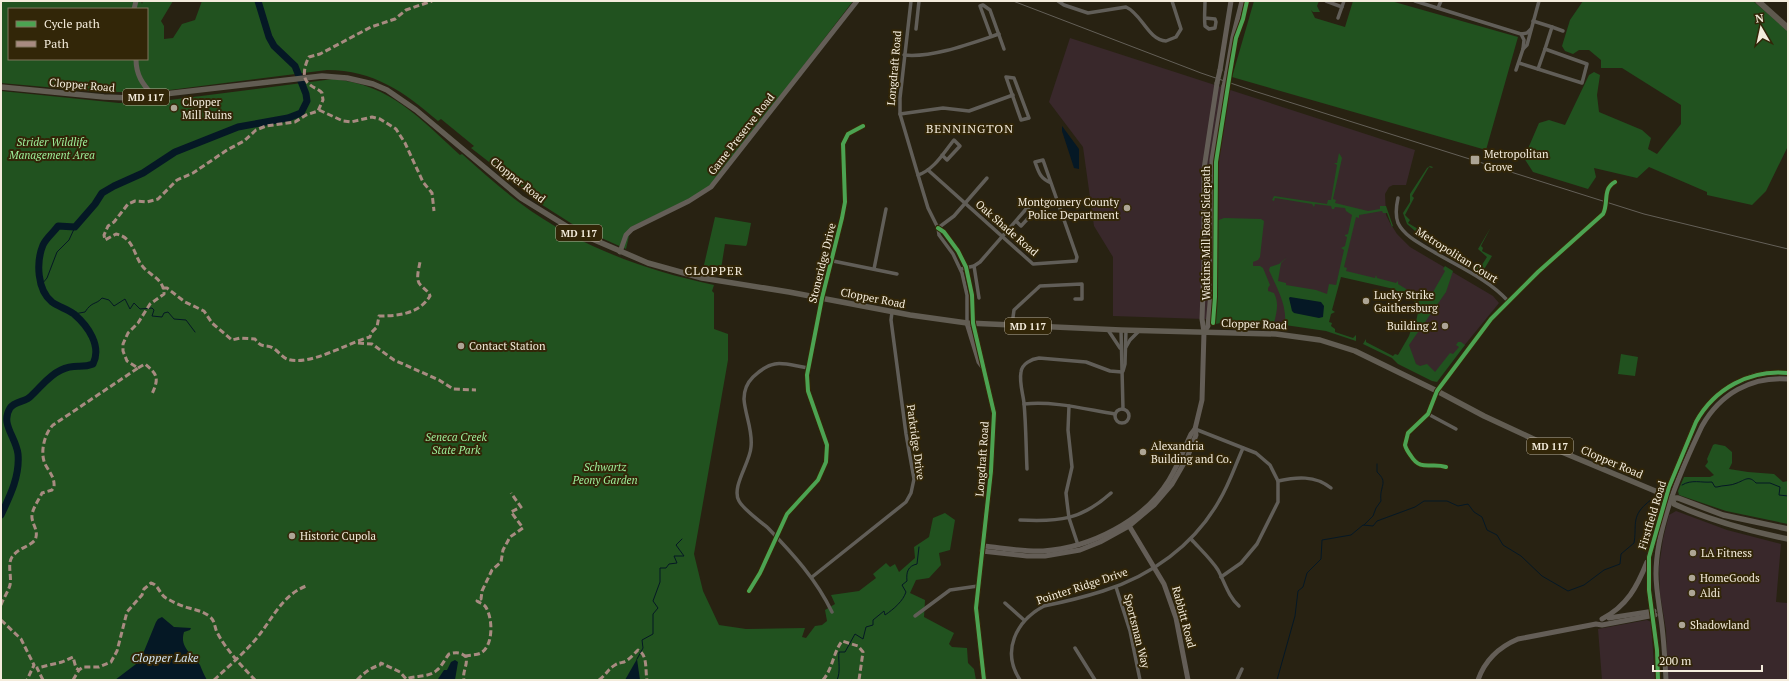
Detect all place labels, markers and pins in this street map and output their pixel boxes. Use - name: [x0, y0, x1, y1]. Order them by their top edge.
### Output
- place label: Clopper Mill Ruins: [182, 95, 232, 122]
- marker: Clopper Mill Ruins: [169, 103, 179, 113]
- place label: Metropolitan Grove: [1484, 147, 1549, 174]
- marker: Metropolitan Grove: [1469, 154, 1481, 166]
- place label: Montgomery County Police Department: [1018, 195, 1119, 222]
- marker: Montgomery County Police Department: [1122, 203, 1132, 213]
- place label: Lucky Strike Gaithersburg: [1374, 288, 1438, 315]
- marker: Lucky Strike Gaithersburg: [1361, 296, 1371, 306]
- place label: Building 2: [1387, 319, 1437, 333]
- marker: Building 2: [1440, 321, 1450, 331]
- place label: Contact Station: [469, 339, 546, 353]
- marker: Contact Station: [456, 341, 466, 351]
- place label: Alexandria Building and Co.: [1151, 439, 1232, 466]
- marker: Alexandria Building and Co.: [1138, 447, 1148, 457]
- place label: Historic Cupola: [300, 529, 377, 543]
- marker: Historic Cupola: [287, 531, 297, 541]
- place label: LA Fitness: [1701, 546, 1752, 560]
- marker: LA Fitness: [1688, 548, 1698, 558]
- place label: HomeGoods: [1700, 571, 1760, 585]
- marker: HomeGoods: [1687, 573, 1697, 583]
- place label: Aldi: [1700, 586, 1720, 600]
- marker: Aldi: [1687, 588, 1697, 598]
- place label: Shadowland: [1690, 618, 1749, 632]
- marker: Shadowland: [1677, 620, 1687, 630]

